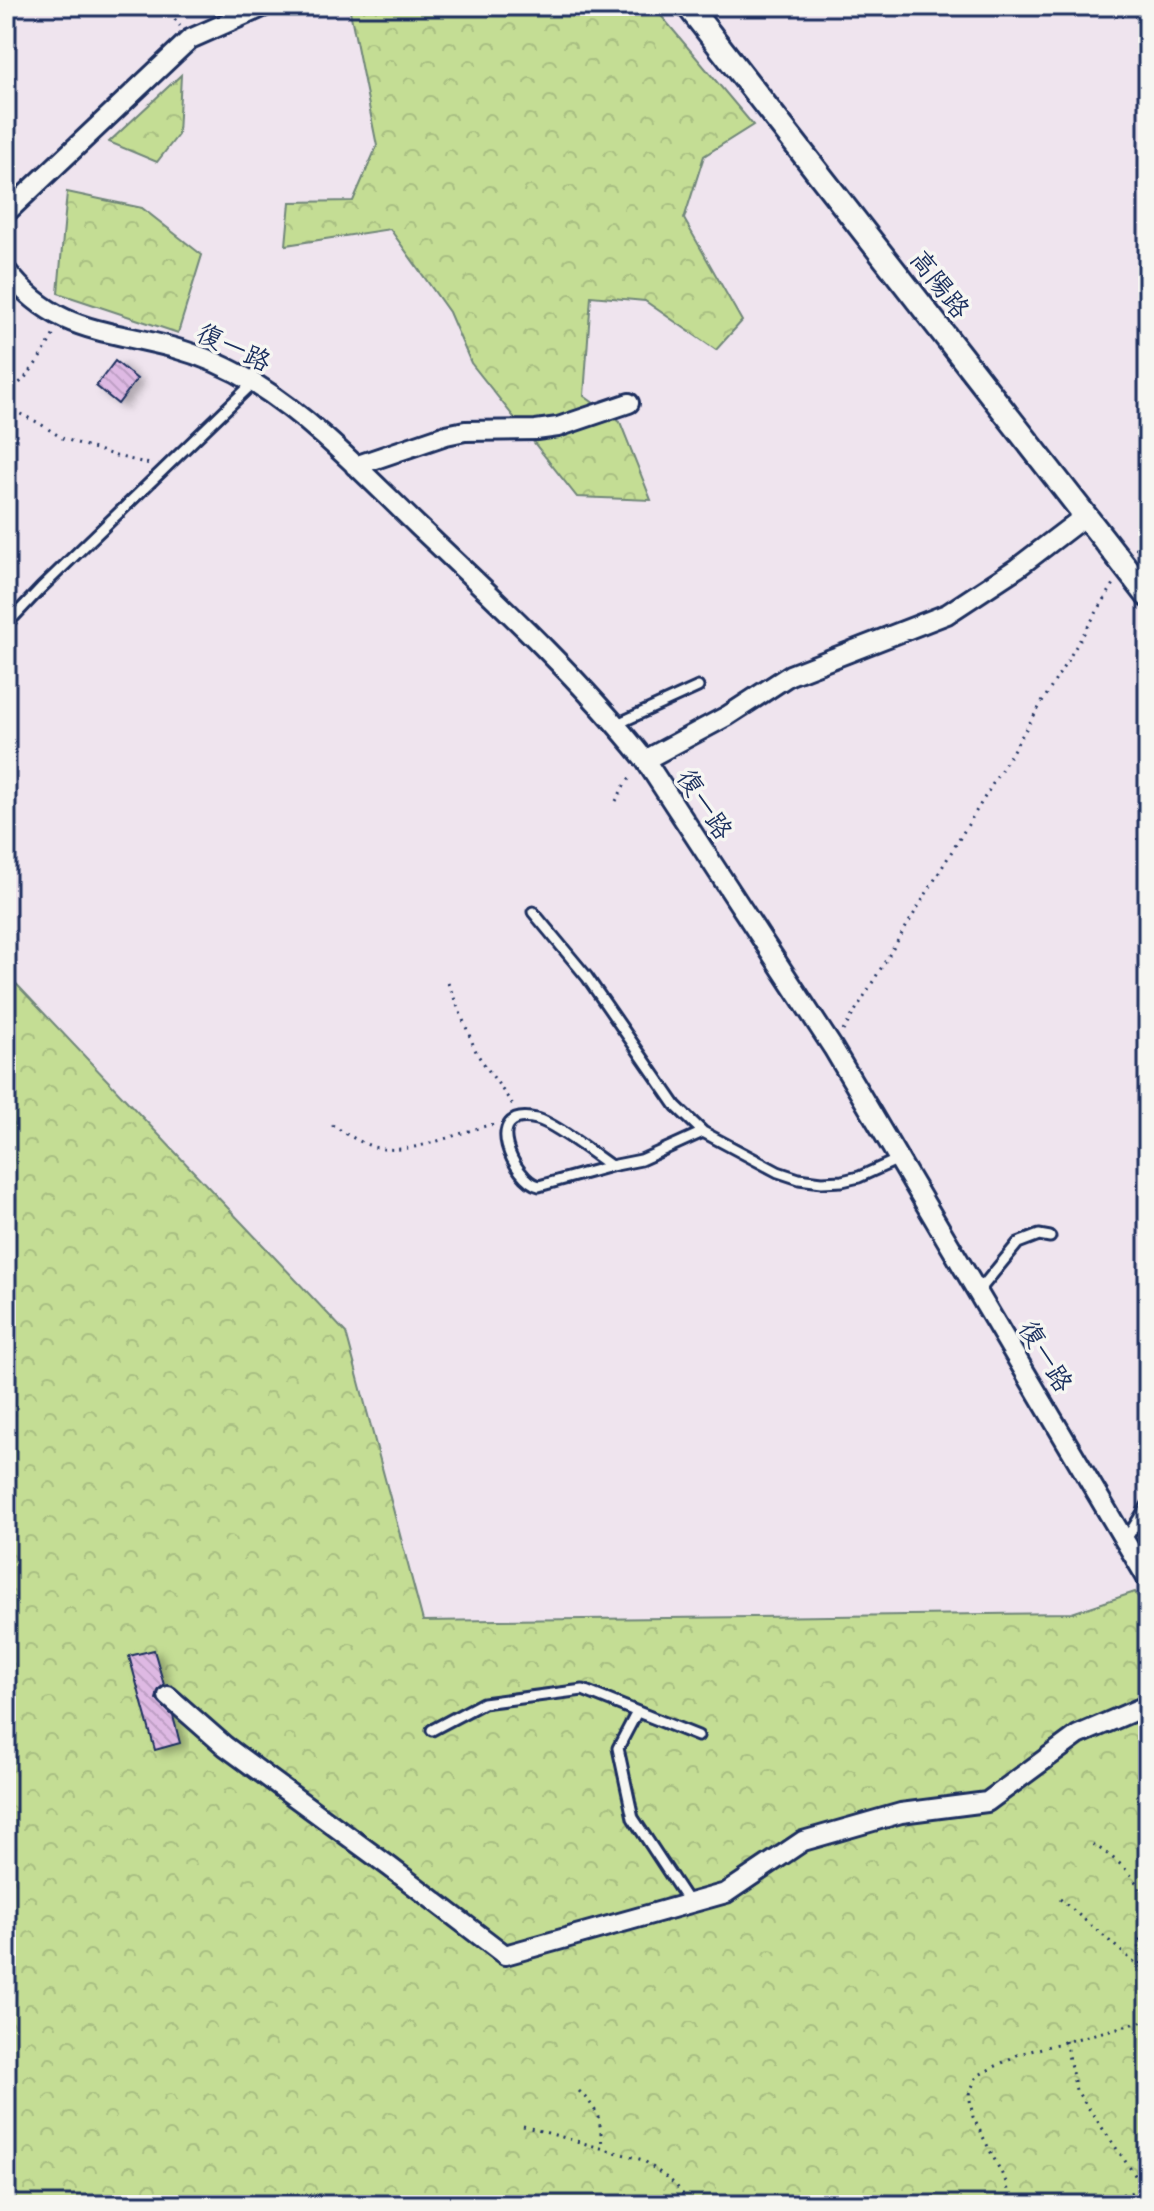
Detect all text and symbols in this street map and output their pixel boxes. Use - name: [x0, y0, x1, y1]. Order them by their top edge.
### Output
- street label: 高陽路: [903, 243, 977, 325]
- street label: 復一路: [192, 316, 276, 378]
- street label: 復一路: [670, 763, 740, 845]
- street label: 復一路: [1012, 1314, 1080, 1398]

